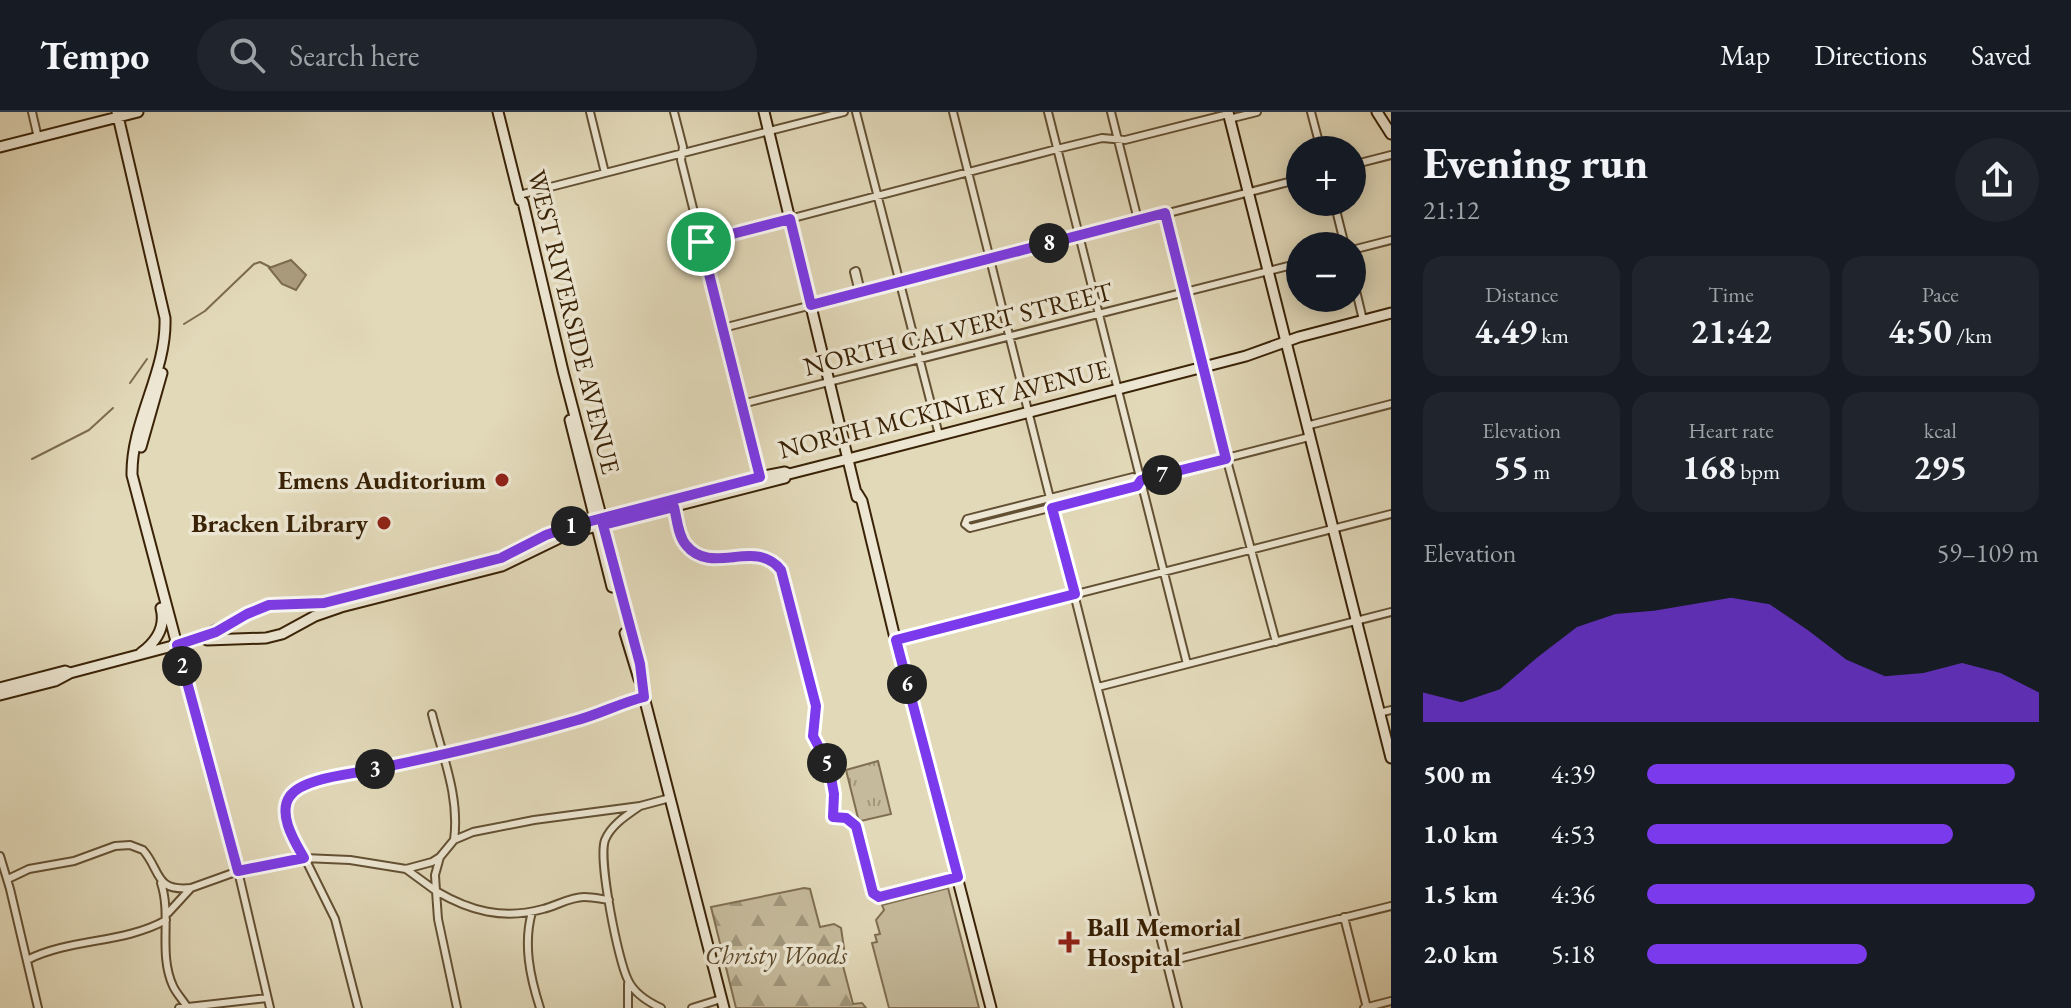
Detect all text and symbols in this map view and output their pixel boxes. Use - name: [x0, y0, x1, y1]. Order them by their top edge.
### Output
- search box: [197, 19, 757, 91]
- text: Tempo: [40, 31, 149, 80]
- icon: search: [225, 33, 269, 77]
- text: Search here: [289, 36, 419, 75]
- text: Map: [1720, 37, 1770, 73]
- text: Directions: [1814, 37, 1927, 73]
- text: Saved: [1971, 37, 2031, 73]
- text: Evening run: [1423, 134, 1648, 191]
- map controls: [1286, 136, 1366, 312]
- button: +: [1286, 136, 1366, 216]
- button: share: [1955, 138, 2039, 222]
- street label: WEST RIVERSIDE AVENUE: [520, 166, 628, 478]
- text: 21:12: [1423, 193, 1479, 227]
- pin: [667, 208, 735, 276]
- icon: arrive: [679, 220, 723, 264]
- pin: 8: [1029, 223, 1069, 263]
- text: 8: [1043, 228, 1055, 257]
- button: −: [1286, 232, 1366, 312]
- street label: NORTH CALVERT STREET: [800, 274, 1117, 384]
- text: Distance: [1485, 280, 1558, 309]
- text: Time: [1708, 280, 1754, 309]
- text: Pace: [1922, 280, 1959, 309]
- text: 4.49: [1475, 309, 1537, 353]
- text: 21:42: [1690, 309, 1772, 353]
- text: 4:50: [1888, 309, 1952, 353]
- text: km: [1537, 321, 1569, 350]
- text: /km: [1952, 321, 1992, 350]
- street label: NORTH MCKINLEY AVENUE: [775, 351, 1113, 467]
- text: Elevation: [1482, 416, 1561, 445]
- text: Heart rate: [1688, 416, 1774, 445]
- text: kcal: [1924, 416, 1957, 445]
- text: 55: [1493, 445, 1529, 489]
- text: 168: [1682, 445, 1736, 489]
- text: 295: [1913, 445, 1967, 489]
- pin: 7: [1142, 455, 1182, 495]
- text: m: [1529, 457, 1550, 486]
- text: bpm: [1736, 457, 1780, 486]
- text: 7: [1156, 460, 1168, 489]
- place label: Emens Auditorium: [278, 463, 486, 497]
- marker: Emens Auditorium: [493, 471, 511, 489]
- place label: Bracken Library: [191, 506, 368, 540]
- pin: 1: [551, 506, 591, 546]
- text: 1: [565, 511, 577, 540]
- marker: Bracken Library: [375, 514, 393, 532]
- text: Elevation: [1423, 536, 1517, 570]
- text: 59–109 m: [1937, 536, 2039, 570]
- pin: 2: [162, 646, 202, 686]
- text: 2: [176, 651, 188, 680]
- pin: 6: [887, 664, 927, 704]
- text: 6: [901, 669, 913, 698]
- pin: 5: [807, 743, 847, 783]
- text: 5: [821, 748, 833, 777]
- pin: 3: [355, 749, 395, 789]
- text: 3: [369, 754, 381, 783]
- text: 500 m: [1423, 757, 1491, 791]
- text: 4:39: [1551, 757, 1595, 791]
- text: 1.0 km: [1423, 817, 1498, 851]
- text: 4:53: [1551, 817, 1595, 851]
- text: 1.5 km: [1423, 877, 1498, 911]
- text: 4:36: [1551, 877, 1595, 911]
- place label: Ball Memorial Hospital: [1087, 910, 1241, 974]
- marker: Ball Memorial Hospital: [1058, 931, 1080, 953]
- text: 2.0 km: [1423, 937, 1498, 971]
- text: 5:18: [1551, 937, 1595, 971]
- park label: Christy Woods: [705, 938, 848, 972]

